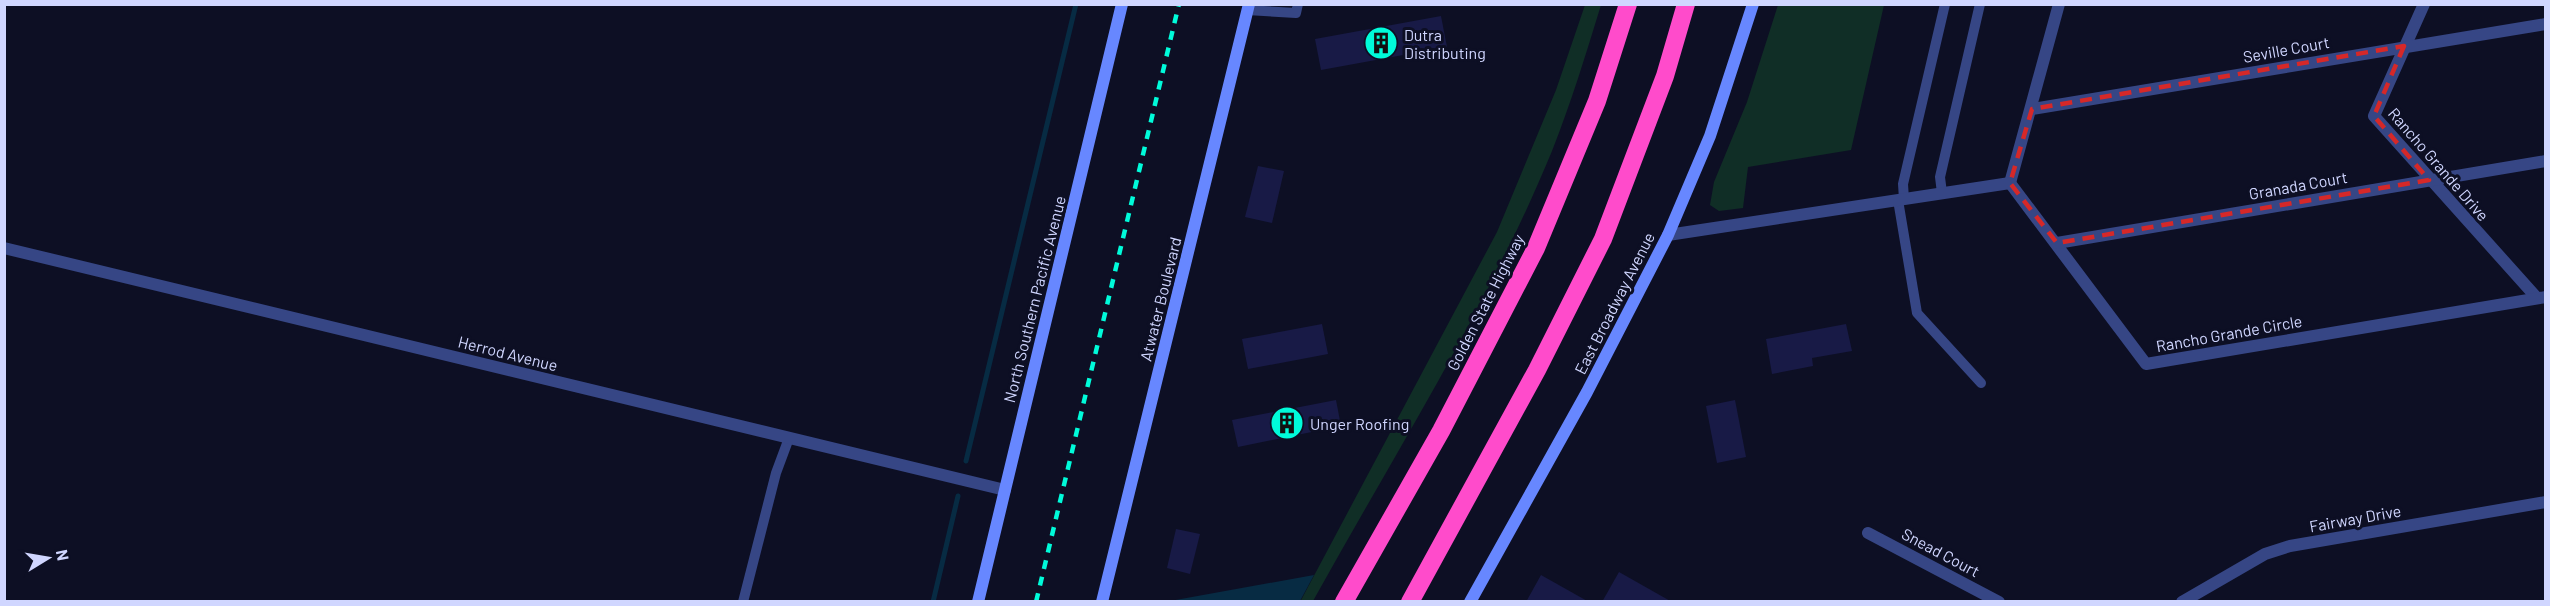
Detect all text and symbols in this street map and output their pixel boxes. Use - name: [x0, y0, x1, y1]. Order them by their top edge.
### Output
- building icon: Dutra Distributing: [1363, 25, 1399, 61]
- place label: Dutra Distributing: [1404, 25, 1486, 62]
- street label: Seville Court: [2241, 32, 2331, 66]
- street label: Rancho Grande Drive: [2385, 104, 2493, 224]
- street label: Granada Court: [2247, 167, 2349, 203]
- street label: North Southern Pacific Avenue: [999, 194, 1069, 404]
- street label: East Broadway Avenue: [1570, 229, 1658, 377]
- street label: Golden State Highway: [1442, 230, 1528, 373]
- street label: Atwater Boulevard: [1135, 235, 1185, 363]
- street label: Rancho Grande Circle: [2154, 311, 2304, 355]
- street label: Herrod Avenue: [456, 331, 560, 375]
- building icon: Unger Roofing: [1269, 405, 1305, 441]
- place label: Unger Roofing: [1310, 414, 1409, 433]
- street label: Fairway Drive: [2308, 501, 2402, 535]
- street label: Snead Court: [1899, 524, 1983, 580]
- north arrow: [18, 528, 78, 588]
- text: N: [53, 548, 74, 562]

